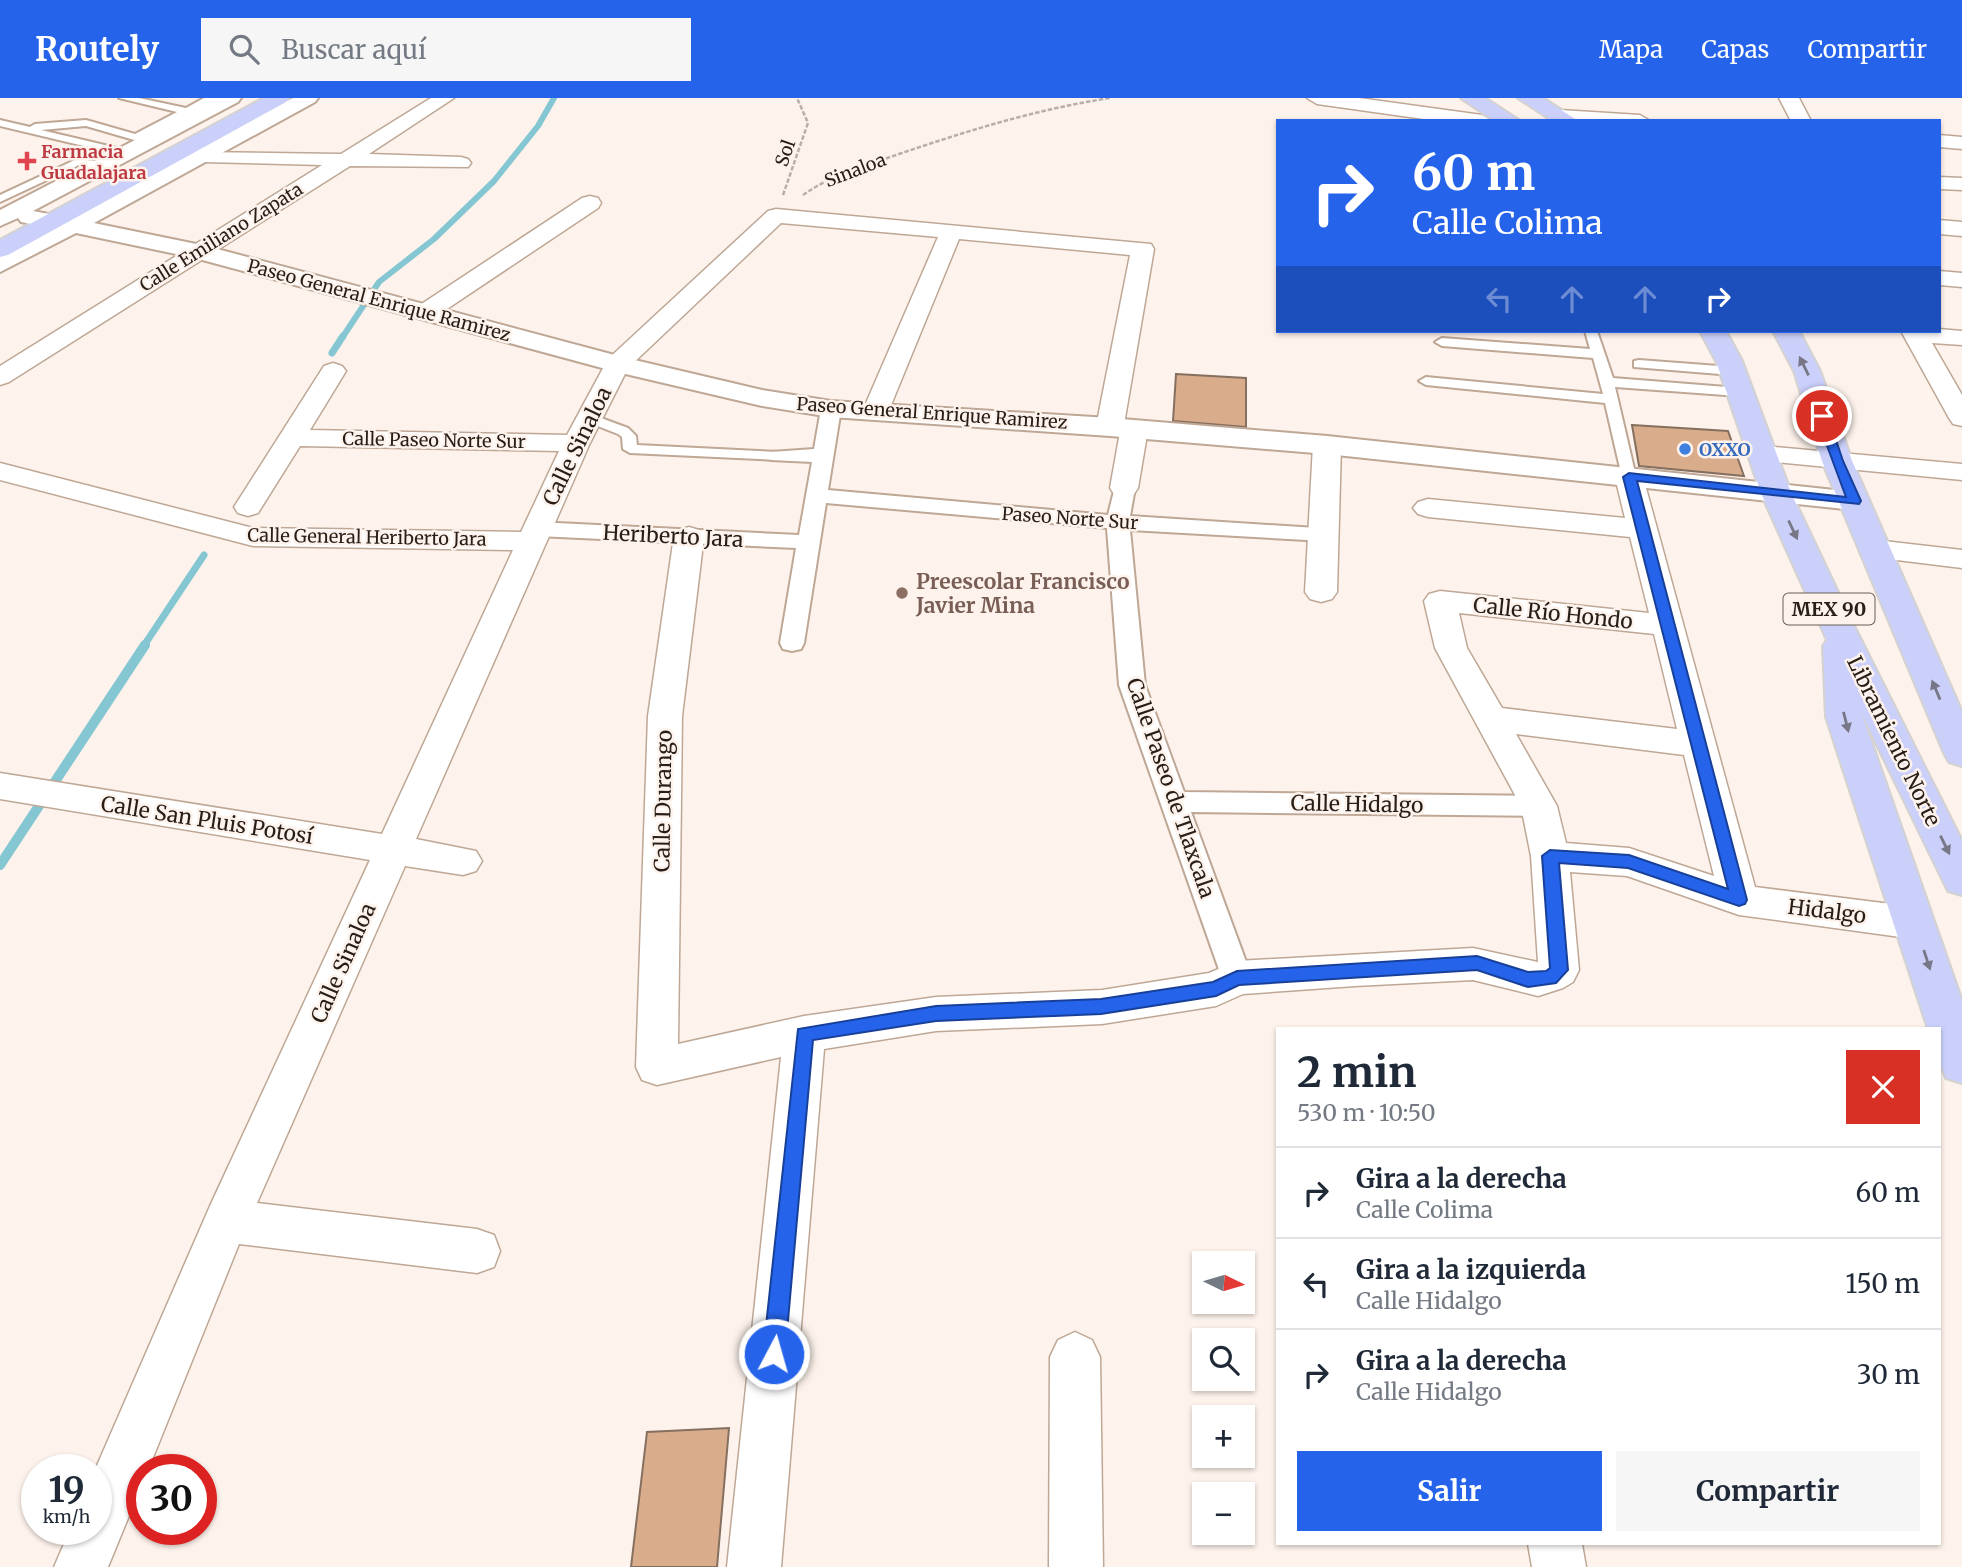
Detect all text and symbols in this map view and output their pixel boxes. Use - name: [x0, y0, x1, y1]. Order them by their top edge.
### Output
- search box: [201, 18, 691, 81]
- text: Routely: [35, 29, 159, 70]
- icon: search: [225, 30, 263, 68]
- text: Buscar aquí: [281, 33, 426, 66]
- text: Mapa: [1599, 34, 1663, 65]
- text: Capas: [1701, 34, 1769, 65]
- text: Compartir: [1807, 34, 1927, 65]
- street label: Sol: [770, 136, 800, 169]
- place label: Farmacia Guadalajara: [41, 140, 147, 184]
- text: 60 m: [1412, 142, 1535, 203]
- icon: right: [1297, 147, 1388, 238]
- street label: Sinaloa: [821, 148, 889, 192]
- marker: Farmacia Guadalajara: [19, 153, 35, 169]
- street label: Calle Emiliano Zapata: [135, 177, 307, 297]
- text: Calle Colima: [1412, 203, 1603, 243]
- street label: Paseo General Enrique Ramirez: [245, 254, 513, 346]
- icon: left: [1480, 280, 1518, 318]
- icon: ahead: [1553, 280, 1591, 318]
- icon: ahead: [1626, 280, 1664, 318]
- icon: right: [1699, 280, 1737, 318]
- one-way arrow: [1798, 356, 1810, 376]
- street label: Calle Sinaloa: [537, 382, 617, 510]
- pin: [1792, 386, 1852, 446]
- street label: Paseo General Enrique Ramirez: [796, 392, 1068, 434]
- icon: arrive: [1803, 397, 1841, 435]
- street label: Calle Paseo Norte Sur: [342, 427, 526, 453]
- place label: OXXO: [1699, 438, 1751, 461]
- marker: OXXO: [1677, 441, 1693, 457]
- street label: Paseo Norte Sur: [1001, 502, 1139, 534]
- street label: Heriberto Jara: [602, 519, 744, 553]
- one-way arrow: [1787, 520, 1799, 540]
- street label: Calle General Heriberto Jara: [247, 523, 487, 551]
- place label: Preescolar Francisco Javier Mina: [915, 568, 1129, 619]
- marker: Preescolar Francisco Javier Mina: [894, 585, 910, 601]
- street label: Calle Río Hondo: [1472, 591, 1634, 635]
- road number: MEX 90: [1784, 594, 1874, 624]
- street label: Libramiento Norte: [1841, 652, 1947, 831]
- street label: Calle Paseo de Tlaxcala: [1121, 675, 1221, 901]
- one-way arrow: [1930, 679, 1941, 700]
- one-way arrow: [1841, 711, 1852, 733]
- street label: Calle Durango: [648, 730, 678, 872]
- street label: Calle Hidalgo: [1290, 789, 1424, 819]
- street label: Calle San Pluis Potosí: [99, 790, 316, 850]
- one-way arrow: [1939, 835, 1950, 855]
- street label: Hidalgo: [1786, 893, 1868, 929]
- street label: Calle Sinaloa: [304, 899, 382, 1027]
- one-way arrow: [1922, 950, 1933, 971]
- text: 2 min: [1297, 1046, 1417, 1098]
- button: close: [1846, 1050, 1920, 1124]
- text: 530 m · 10:50: [1297, 1098, 1436, 1127]
- text: Gira a la derecha: [1356, 1162, 1567, 1195]
- icon: right: [1297, 1174, 1335, 1212]
- text: 60 m: [1856, 1176, 1920, 1209]
- text: Calle Colima: [1356, 1195, 1493, 1224]
- north arrow: [1192, 1251, 1255, 1314]
- map controls: [1192, 1251, 1255, 1545]
- text: Gira a la izquierda: [1356, 1253, 1586, 1286]
- icon: left: [1297, 1265, 1335, 1303]
- text: 150 m: [1846, 1267, 1920, 1300]
- text: Calle Hidalgo: [1356, 1286, 1502, 1315]
- position arrow: [737, 1317, 811, 1391]
- button: search: [1192, 1328, 1255, 1391]
- text: Gira a la derecha: [1356, 1344, 1567, 1377]
- icon: right: [1297, 1356, 1335, 1394]
- text: 30 m: [1857, 1358, 1920, 1391]
- text: Calle Hidalgo: [1356, 1377, 1502, 1406]
- button: +: [1192, 1405, 1255, 1468]
- button: Salir: [1297, 1451, 1602, 1531]
- button: Compartir: [1616, 1451, 1920, 1531]
- speed limit sign: 30: [126, 1454, 217, 1545]
- text: 19: [48, 1468, 85, 1512]
- button: −: [1192, 1482, 1255, 1545]
- text: km/h: [43, 1505, 90, 1528]

